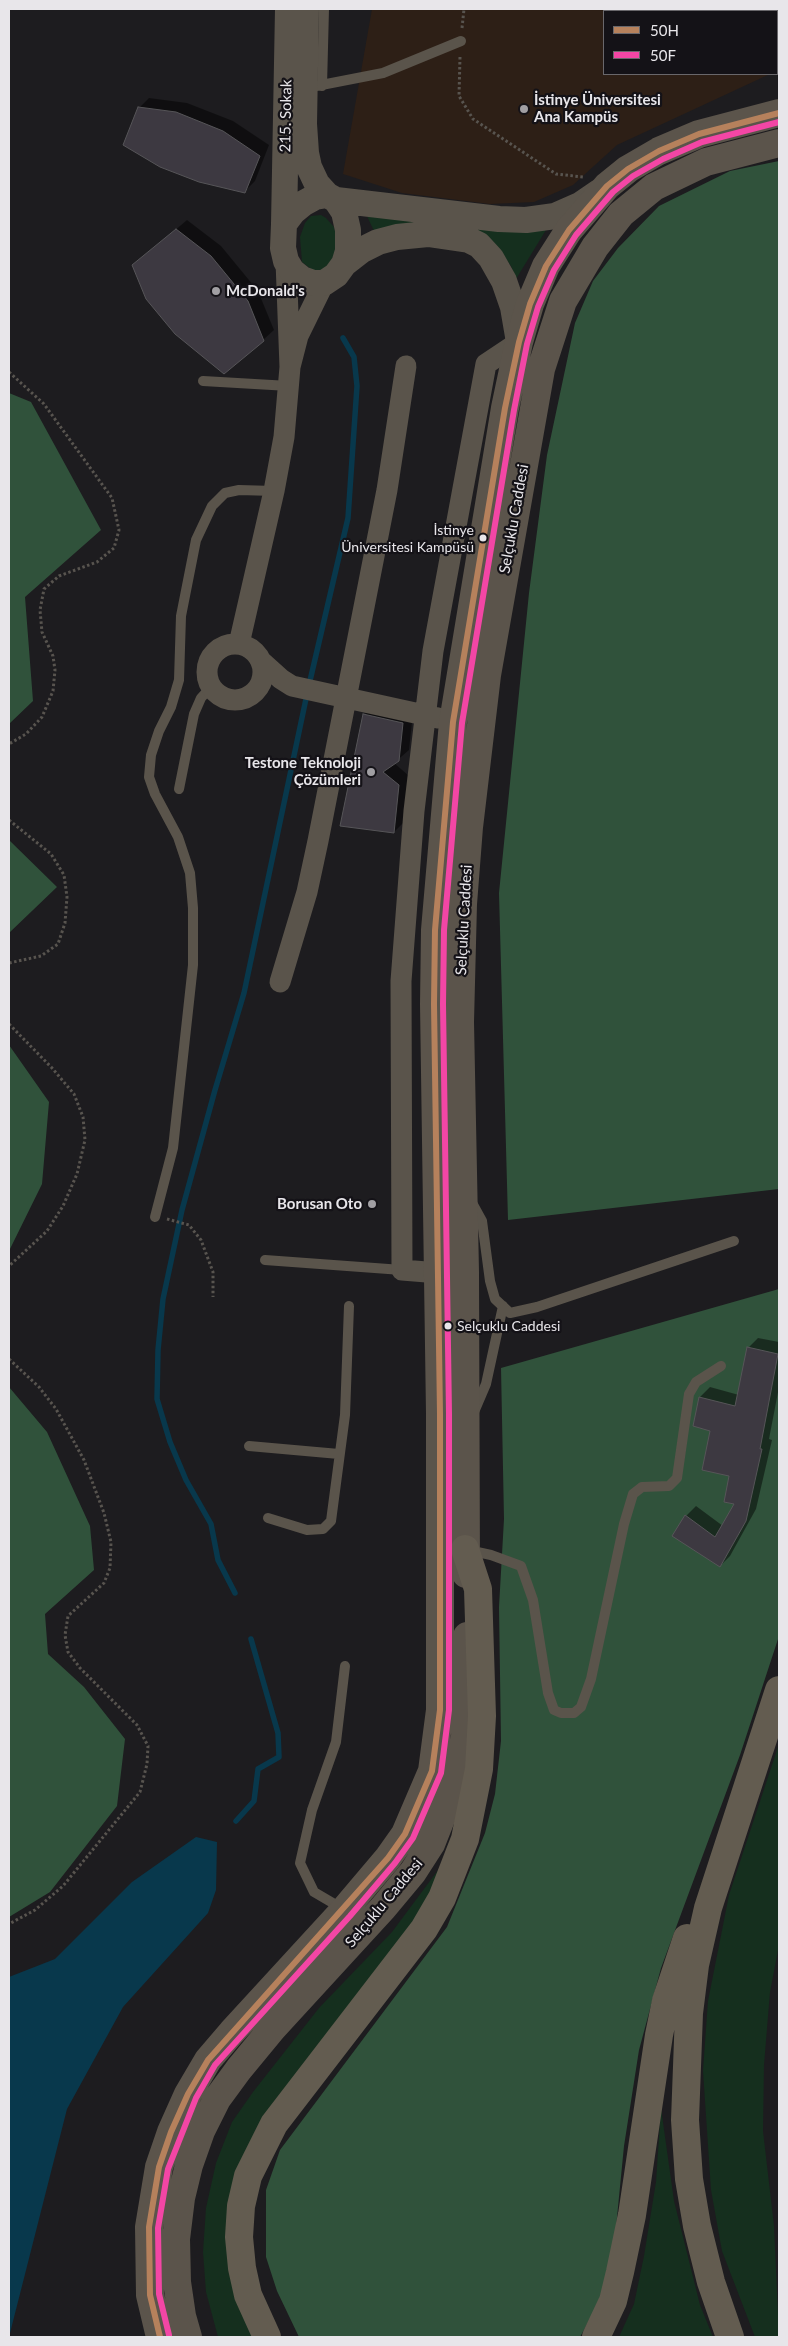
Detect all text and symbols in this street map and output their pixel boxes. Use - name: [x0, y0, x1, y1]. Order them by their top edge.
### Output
- legend: [603, 10, 778, 75]
- text: 50H: [650, 21, 679, 39]
- text: 50F: [650, 46, 676, 64]
- street label: 215. Sokak: [276, 79, 296, 153]
- place label: İstinye Üniversitesi Ana Kampüs: [534, 91, 661, 126]
- marker: İstinye Üniversitesi Ana Kampüs: [518, 103, 530, 115]
- place label: McDonald's: [226, 282, 305, 300]
- marker: McDonald's: [210, 285, 222, 297]
- street label: Selçuklu Caddesi: [496, 463, 532, 575]
- place label: İstinye Üniversitesi Kampüsü: [341, 522, 474, 554]
- marker: İstinye Üniversitesi Kampüsü: [478, 533, 488, 543]
- place label: Testone Teknoloji Çözümleri: [245, 754, 361, 789]
- marker: Testone Teknoloji Çözümleri: [365, 766, 377, 778]
- street label: Selçuklu Caddesi: [452, 864, 476, 976]
- place label: Borusan Oto: [277, 1195, 362, 1213]
- marker: Borusan Oto: [366, 1198, 378, 1210]
- place label: Selçuklu Caddesi: [457, 1318, 560, 1334]
- marker: Selçuklu Caddesi: [443, 1321, 453, 1331]
- street label: Selçuklu Caddesi: [342, 1855, 426, 1951]

